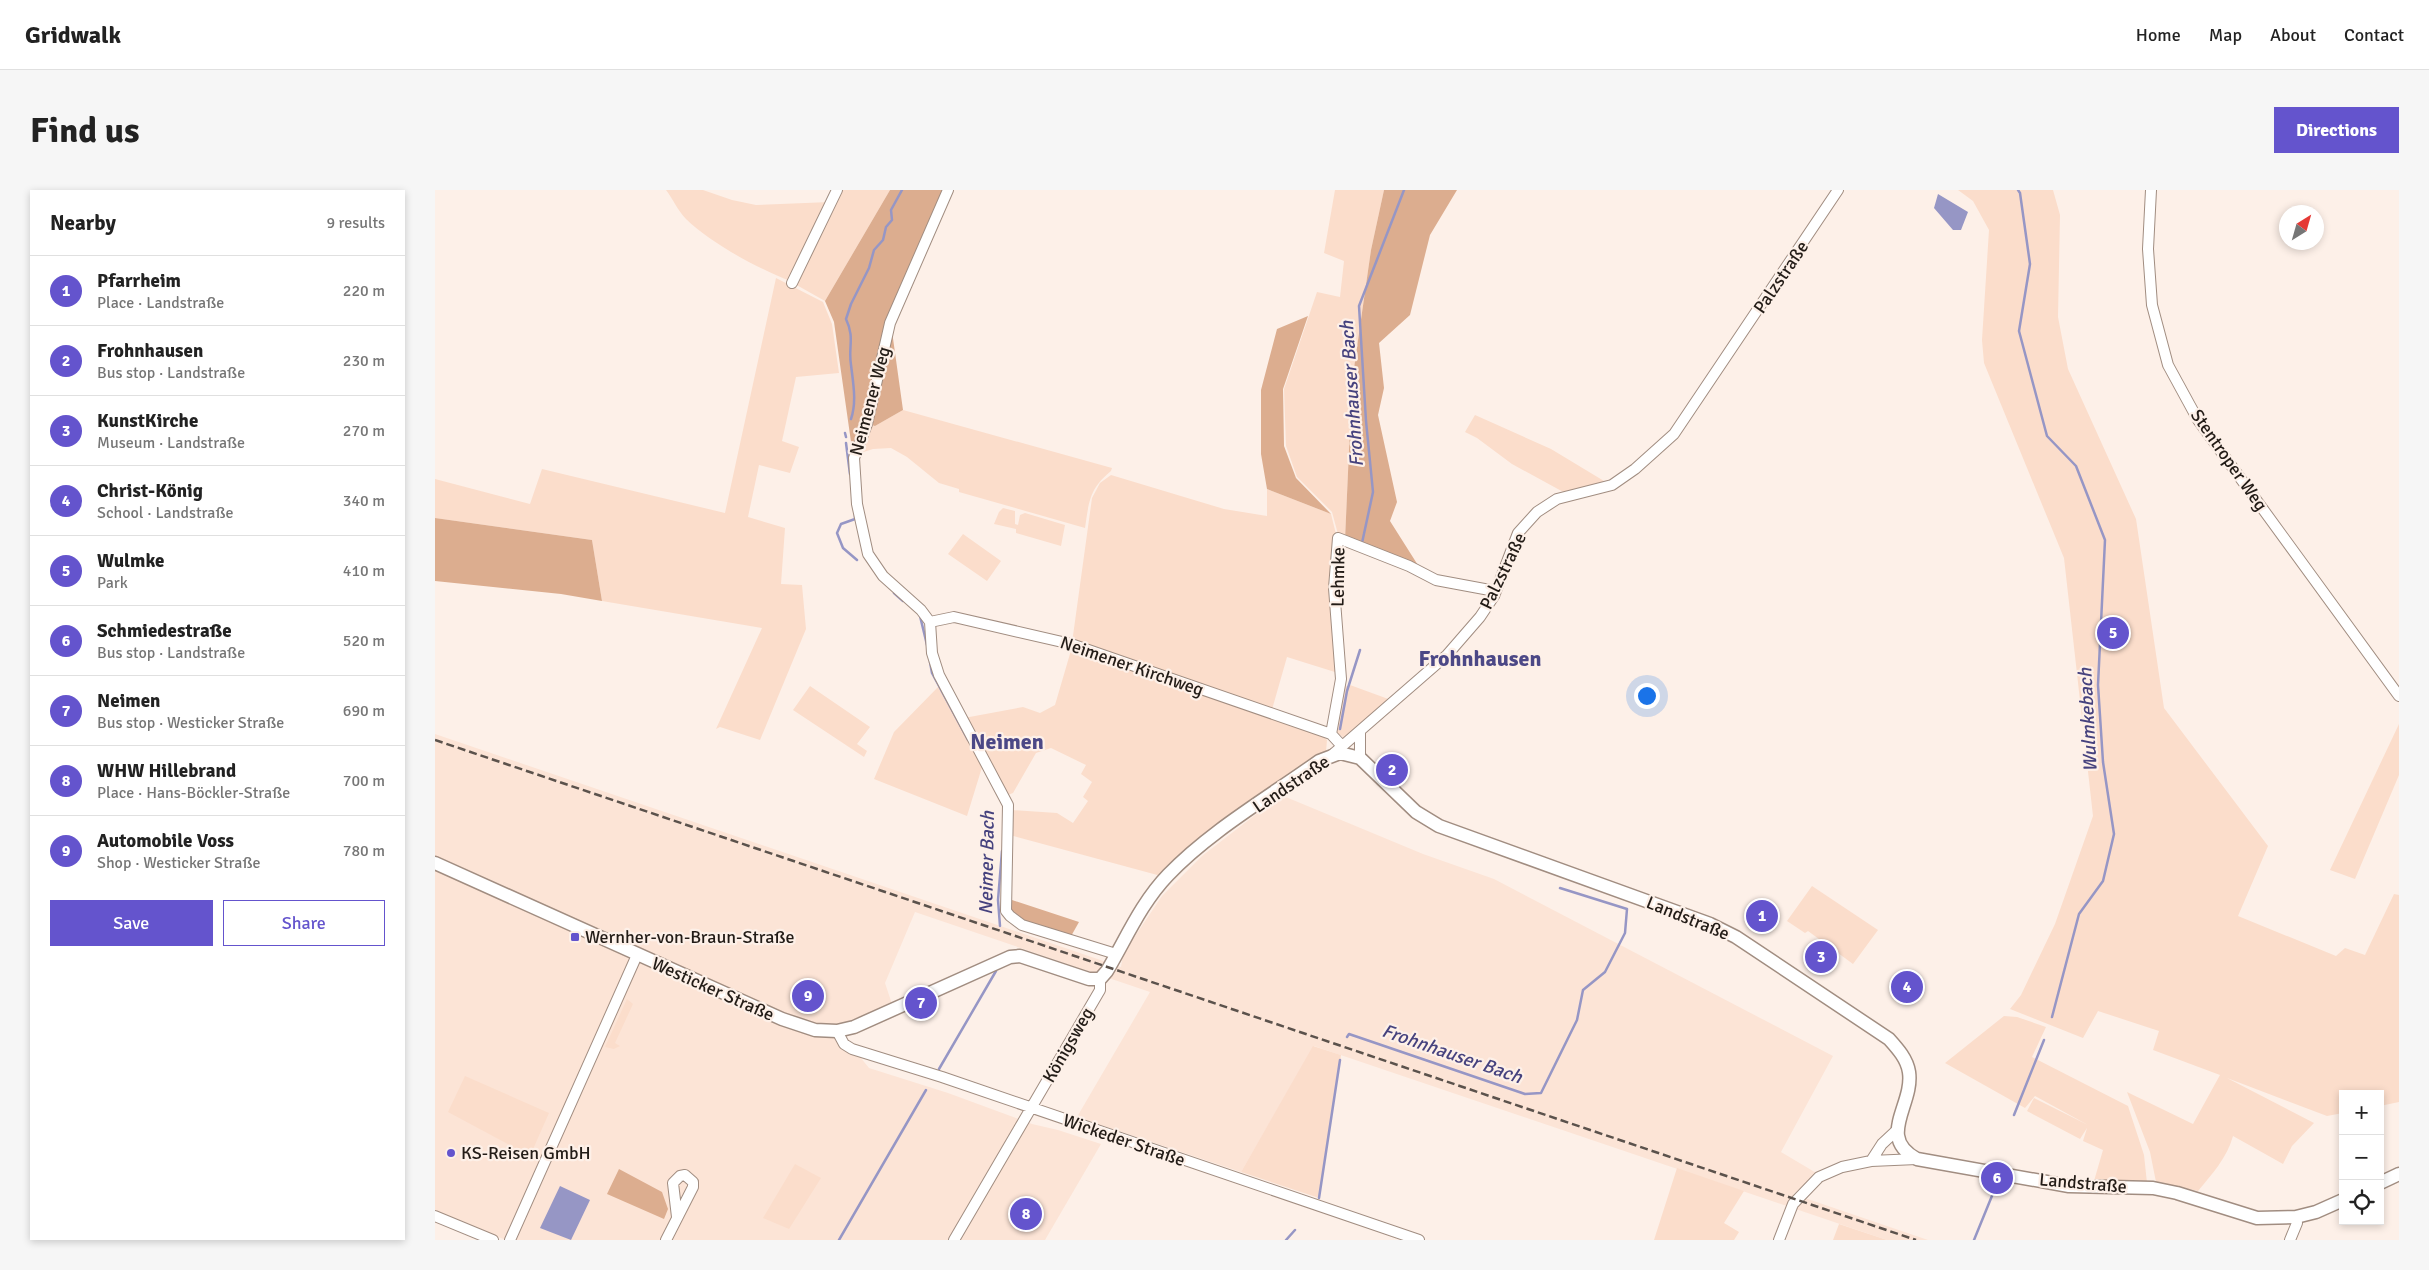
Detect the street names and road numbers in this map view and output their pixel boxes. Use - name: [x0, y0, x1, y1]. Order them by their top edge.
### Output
- street label: Palzstraße: [1749, 237, 1813, 317]
- street label: Neimener Weg: [845, 344, 895, 458]
- street label: Stentroper Weg: [2186, 405, 2272, 515]
- street label: Palzstraße: [1475, 529, 1531, 613]
- street label: Lehmke: [1326, 547, 1350, 607]
- street label: Neimener Kirchweg: [1057, 631, 1207, 701]
- street label: Landstraße: [1248, 750, 1334, 818]
- street label: Landstraße: [1643, 891, 1733, 945]
- street label: Westicker Straße: [648, 952, 778, 1026]
- street label: Königsweg: [1038, 1003, 1098, 1087]
- street label: Wickeder Straße: [1060, 1109, 1188, 1171]
- street label: Landstraße: [2038, 1168, 2128, 1198]

